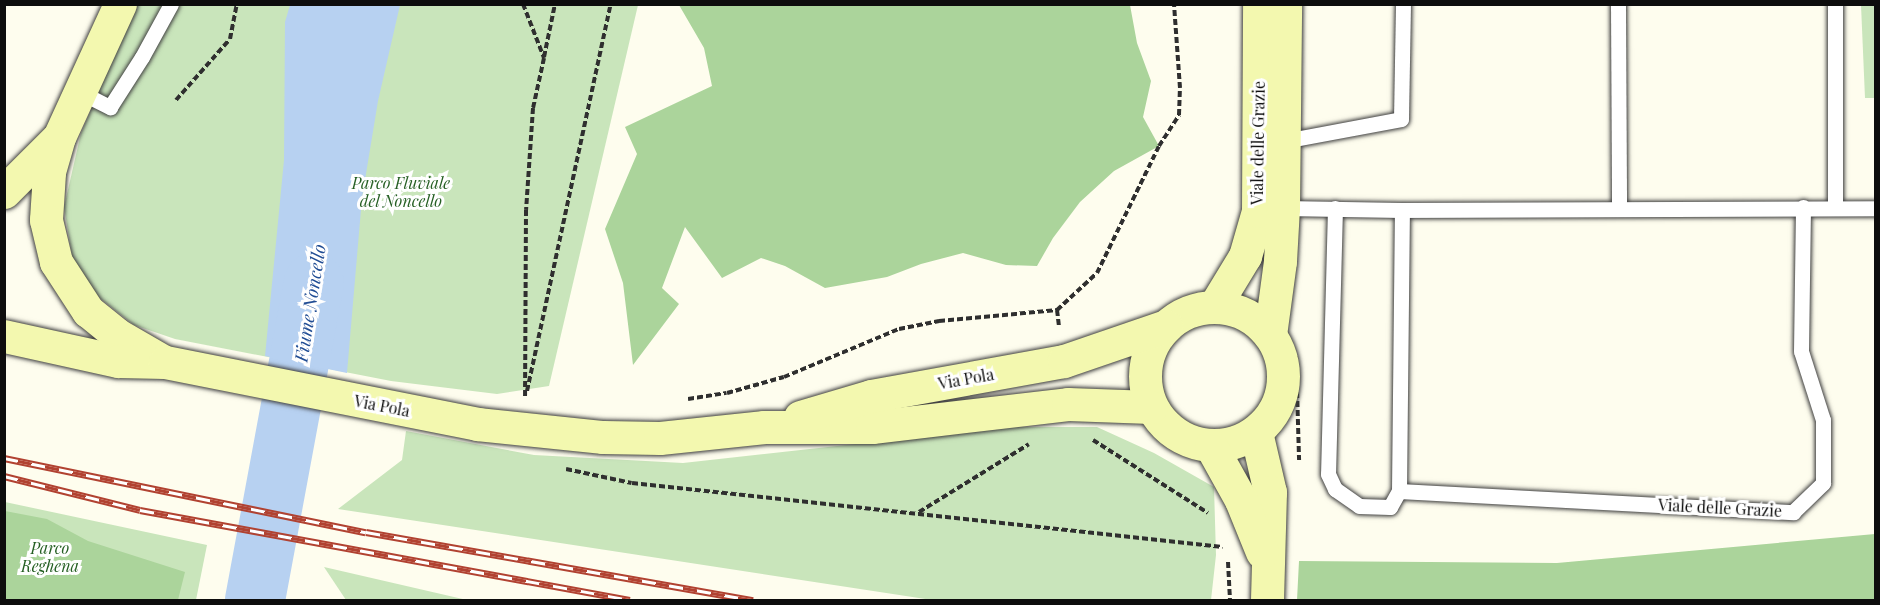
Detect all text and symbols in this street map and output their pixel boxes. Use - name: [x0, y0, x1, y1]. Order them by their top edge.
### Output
- street label: Viale delle Grazie: [1247, 81, 1269, 205]
- park label: Parco Fluviale del Noncello: [352, 173, 450, 211]
- water label: Fiume Noncello: [290, 243, 330, 363]
- street label: Via Pola: [936, 365, 996, 393]
- street label: Via Pola: [352, 391, 412, 421]
- street label: Viale delle Grazie: [1658, 495, 1782, 521]
- park label: Parco Reghena: [21, 538, 79, 576]

